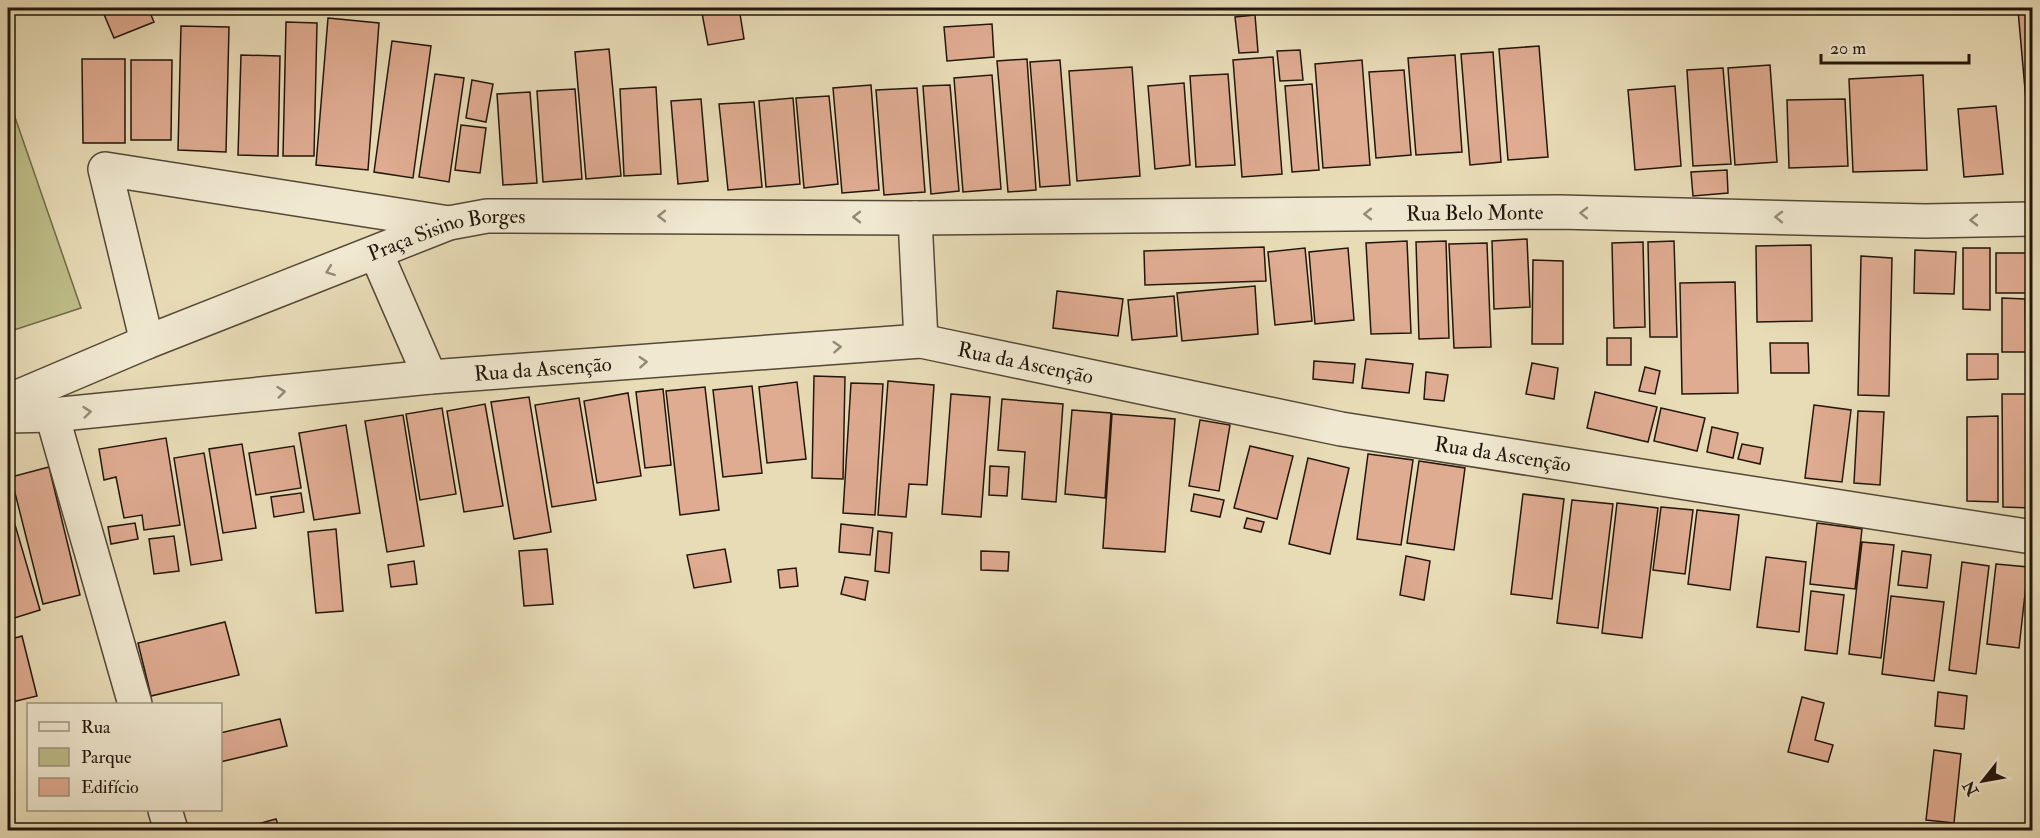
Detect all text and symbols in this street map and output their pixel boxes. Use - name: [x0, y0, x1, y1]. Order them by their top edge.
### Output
- scale bar: [1821, 27, 1970, 65]
- text: 20 m: [1830, 37, 1866, 60]
- street label: Rua Belo Monte: [1406, 199, 1544, 227]
- street label: Praça Sisino Borges: [364, 202, 526, 267]
- one-way arrow: [1580, 206, 1589, 219]
- one-way arrow: [1364, 208, 1373, 220]
- one-way arrow: [657, 210, 666, 222]
- one-way arrow: [852, 211, 861, 223]
- one-way arrow: [1775, 211, 1784, 224]
- one-way arrow: [1970, 214, 1979, 226]
- one-way arrow: [325, 264, 336, 276]
- street label: Rua da Ascenção: [955, 336, 1096, 390]
- one-way arrow: [833, 341, 842, 354]
- street label: Rua da Ascenção: [473, 350, 613, 387]
- one-way arrow: [638, 355, 647, 368]
- one-way arrow: [276, 386, 285, 399]
- one-way arrow: [82, 406, 91, 419]
- street label: Rua da Ascenção: [1432, 430, 1573, 478]
- legend: [27, 703, 222, 811]
- text: Rua: [81, 716, 111, 739]
- text: Parque: [81, 746, 132, 769]
- north arrow: [1953, 751, 2013, 811]
- text: Edifício: [81, 776, 139, 799]
- text: N: [1958, 776, 1984, 800]

